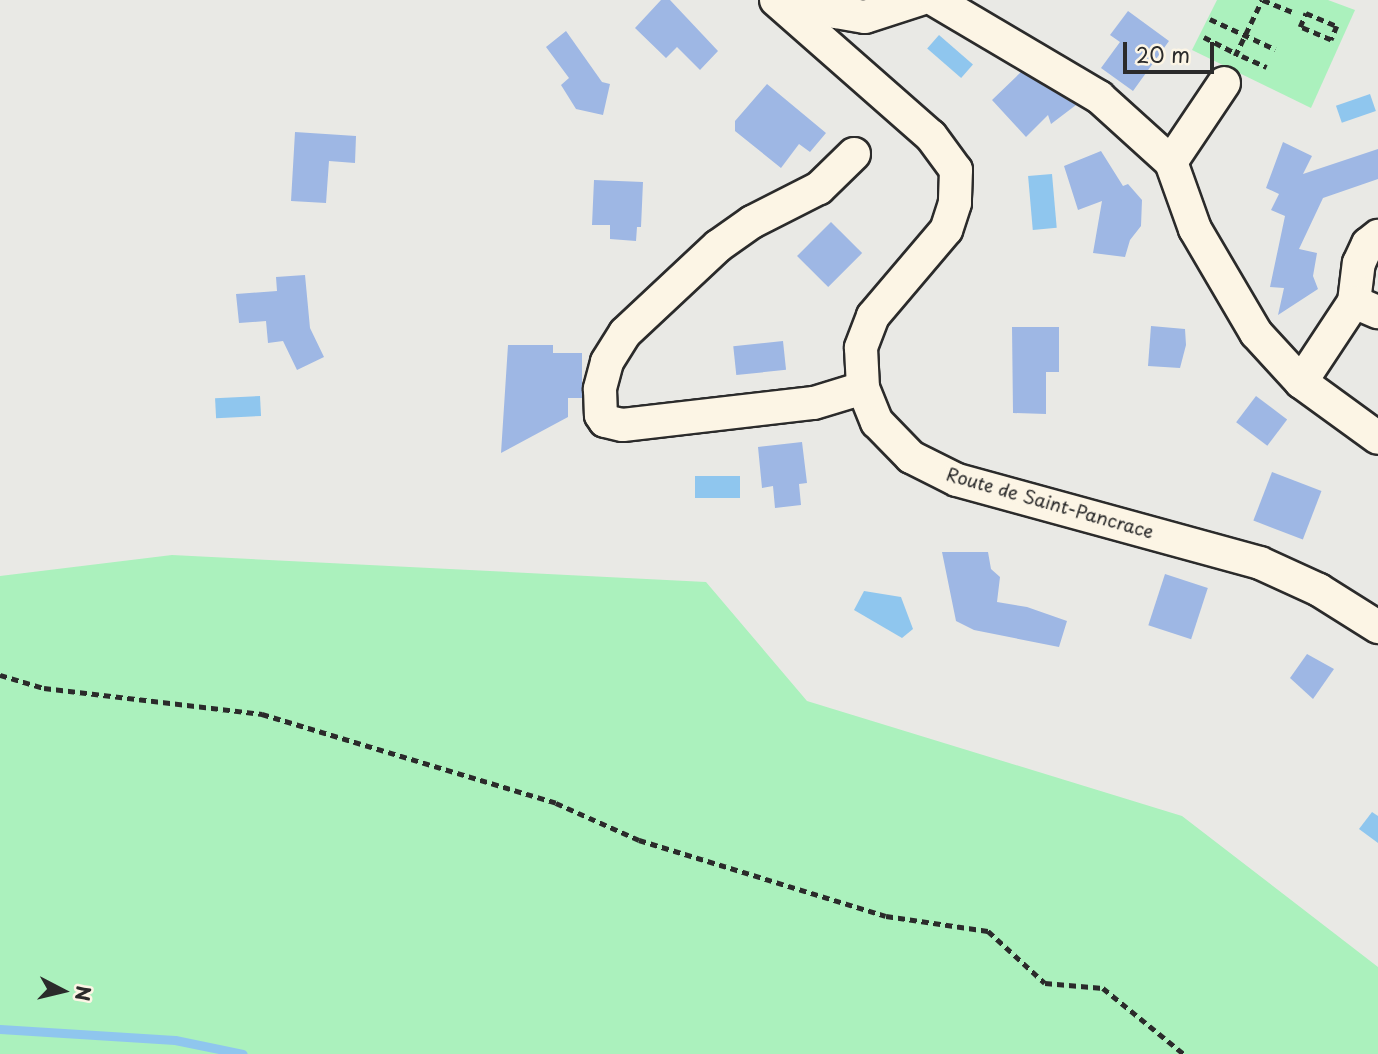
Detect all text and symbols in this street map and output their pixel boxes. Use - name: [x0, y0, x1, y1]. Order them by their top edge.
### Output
- scale bar: [1126, 28, 1217, 72]
- text: 20 m: [1136, 38, 1190, 70]
- street label: Route de Saint-Pancrace: [944, 463, 1156, 543]
- north arrow: [28, 956, 98, 1026]
- text: N: [69, 984, 99, 1003]

